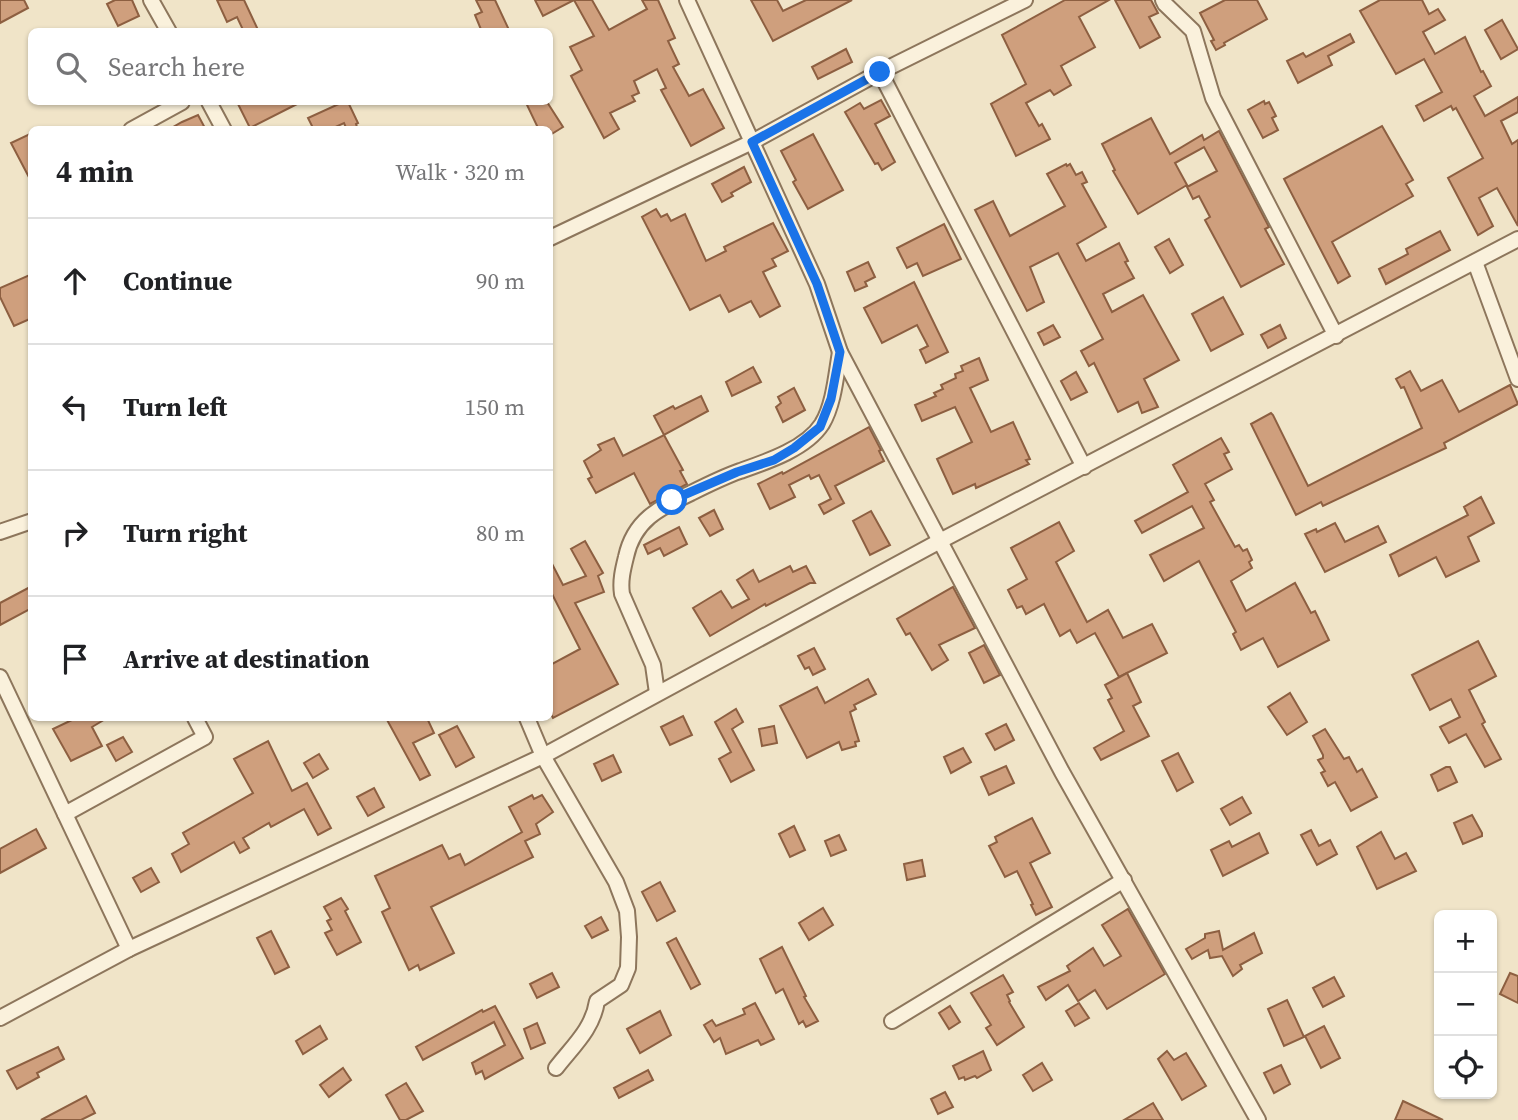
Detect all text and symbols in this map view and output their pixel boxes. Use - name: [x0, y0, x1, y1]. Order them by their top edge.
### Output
- search box: [28, 28, 553, 105]
- icon: search: [52, 48, 90, 86]
- text: Search here: [108, 49, 245, 85]
- route end: [864, 56, 895, 87]
- text: 4 min: [56, 151, 134, 192]
- text: Walk · 320 m: [395, 156, 525, 188]
- icon: ahead: [56, 262, 94, 300]
- text: Continue: [123, 263, 232, 299]
- text: 90 m: [476, 265, 525, 297]
- icon: left: [56, 388, 94, 426]
- text: Turn left: [123, 389, 227, 425]
- text: 150 m: [464, 391, 525, 423]
- route start: [656, 484, 687, 515]
- icon: right: [56, 514, 94, 552]
- text: Turn right: [123, 515, 247, 551]
- text: 80 m: [476, 517, 525, 549]
- icon: arrive: [56, 640, 94, 678]
- text: Arrive at destination: [123, 641, 370, 677]
- map controls: [1434, 910, 1497, 1099]
- button: +: [1434, 910, 1497, 973]
- button: −: [1434, 973, 1497, 1036]
- button: locate: [1434, 1036, 1497, 1099]

